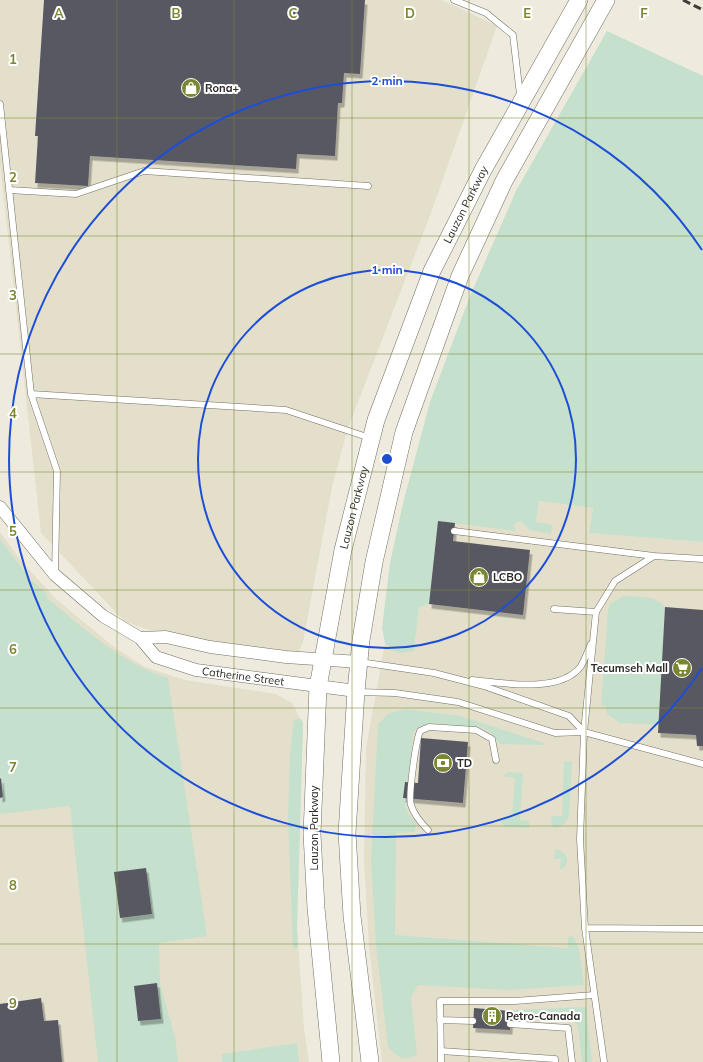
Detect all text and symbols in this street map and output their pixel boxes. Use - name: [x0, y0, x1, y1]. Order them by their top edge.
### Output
- text: A: [54, 5, 64, 21]
- text: B: [172, 5, 181, 21]
- text: C: [289, 5, 298, 21]
- text: D: [405, 5, 415, 21]
- text: E: [523, 5, 531, 21]
- text: F: [640, 5, 648, 21]
- text: 1: [9, 51, 17, 67]
- text: 2 min: [371, 73, 403, 88]
- shop icon: Rona+: [180, 77, 202, 99]
- place label: Rona+: [205, 81, 239, 95]
- street label: Lauzon Parkway: [440, 163, 491, 246]
- text: 2: [9, 169, 17, 185]
- text: 1 min: [371, 262, 403, 277]
- text: 3: [9, 287, 17, 303]
- text: 4: [9, 405, 17, 421]
- centre of rings: [380, 452, 394, 466]
- street label: Lauzon Parkway: [337, 464, 371, 551]
- text: 5: [9, 523, 17, 539]
- shop icon: LCBO: [468, 566, 490, 588]
- place label: LCBO: [493, 570, 523, 584]
- text: 6: [9, 641, 17, 657]
- supermarket icon: Tecumseh Mall: [671, 657, 693, 679]
- place label: Tecumseh Mall: [591, 661, 668, 675]
- street label: Catherine Street: [201, 664, 285, 689]
- bank icon: TD: [432, 752, 454, 774]
- place label: TD: [457, 756, 472, 770]
- text: 7: [9, 759, 17, 775]
- street label: Lauzon Parkway: [307, 785, 321, 870]
- text: 8: [9, 877, 17, 893]
- text: 9: [9, 995, 17, 1011]
- building icon: Petro-Canada: [481, 1005, 503, 1027]
- place label: Petro-Canada: [506, 1009, 580, 1023]

